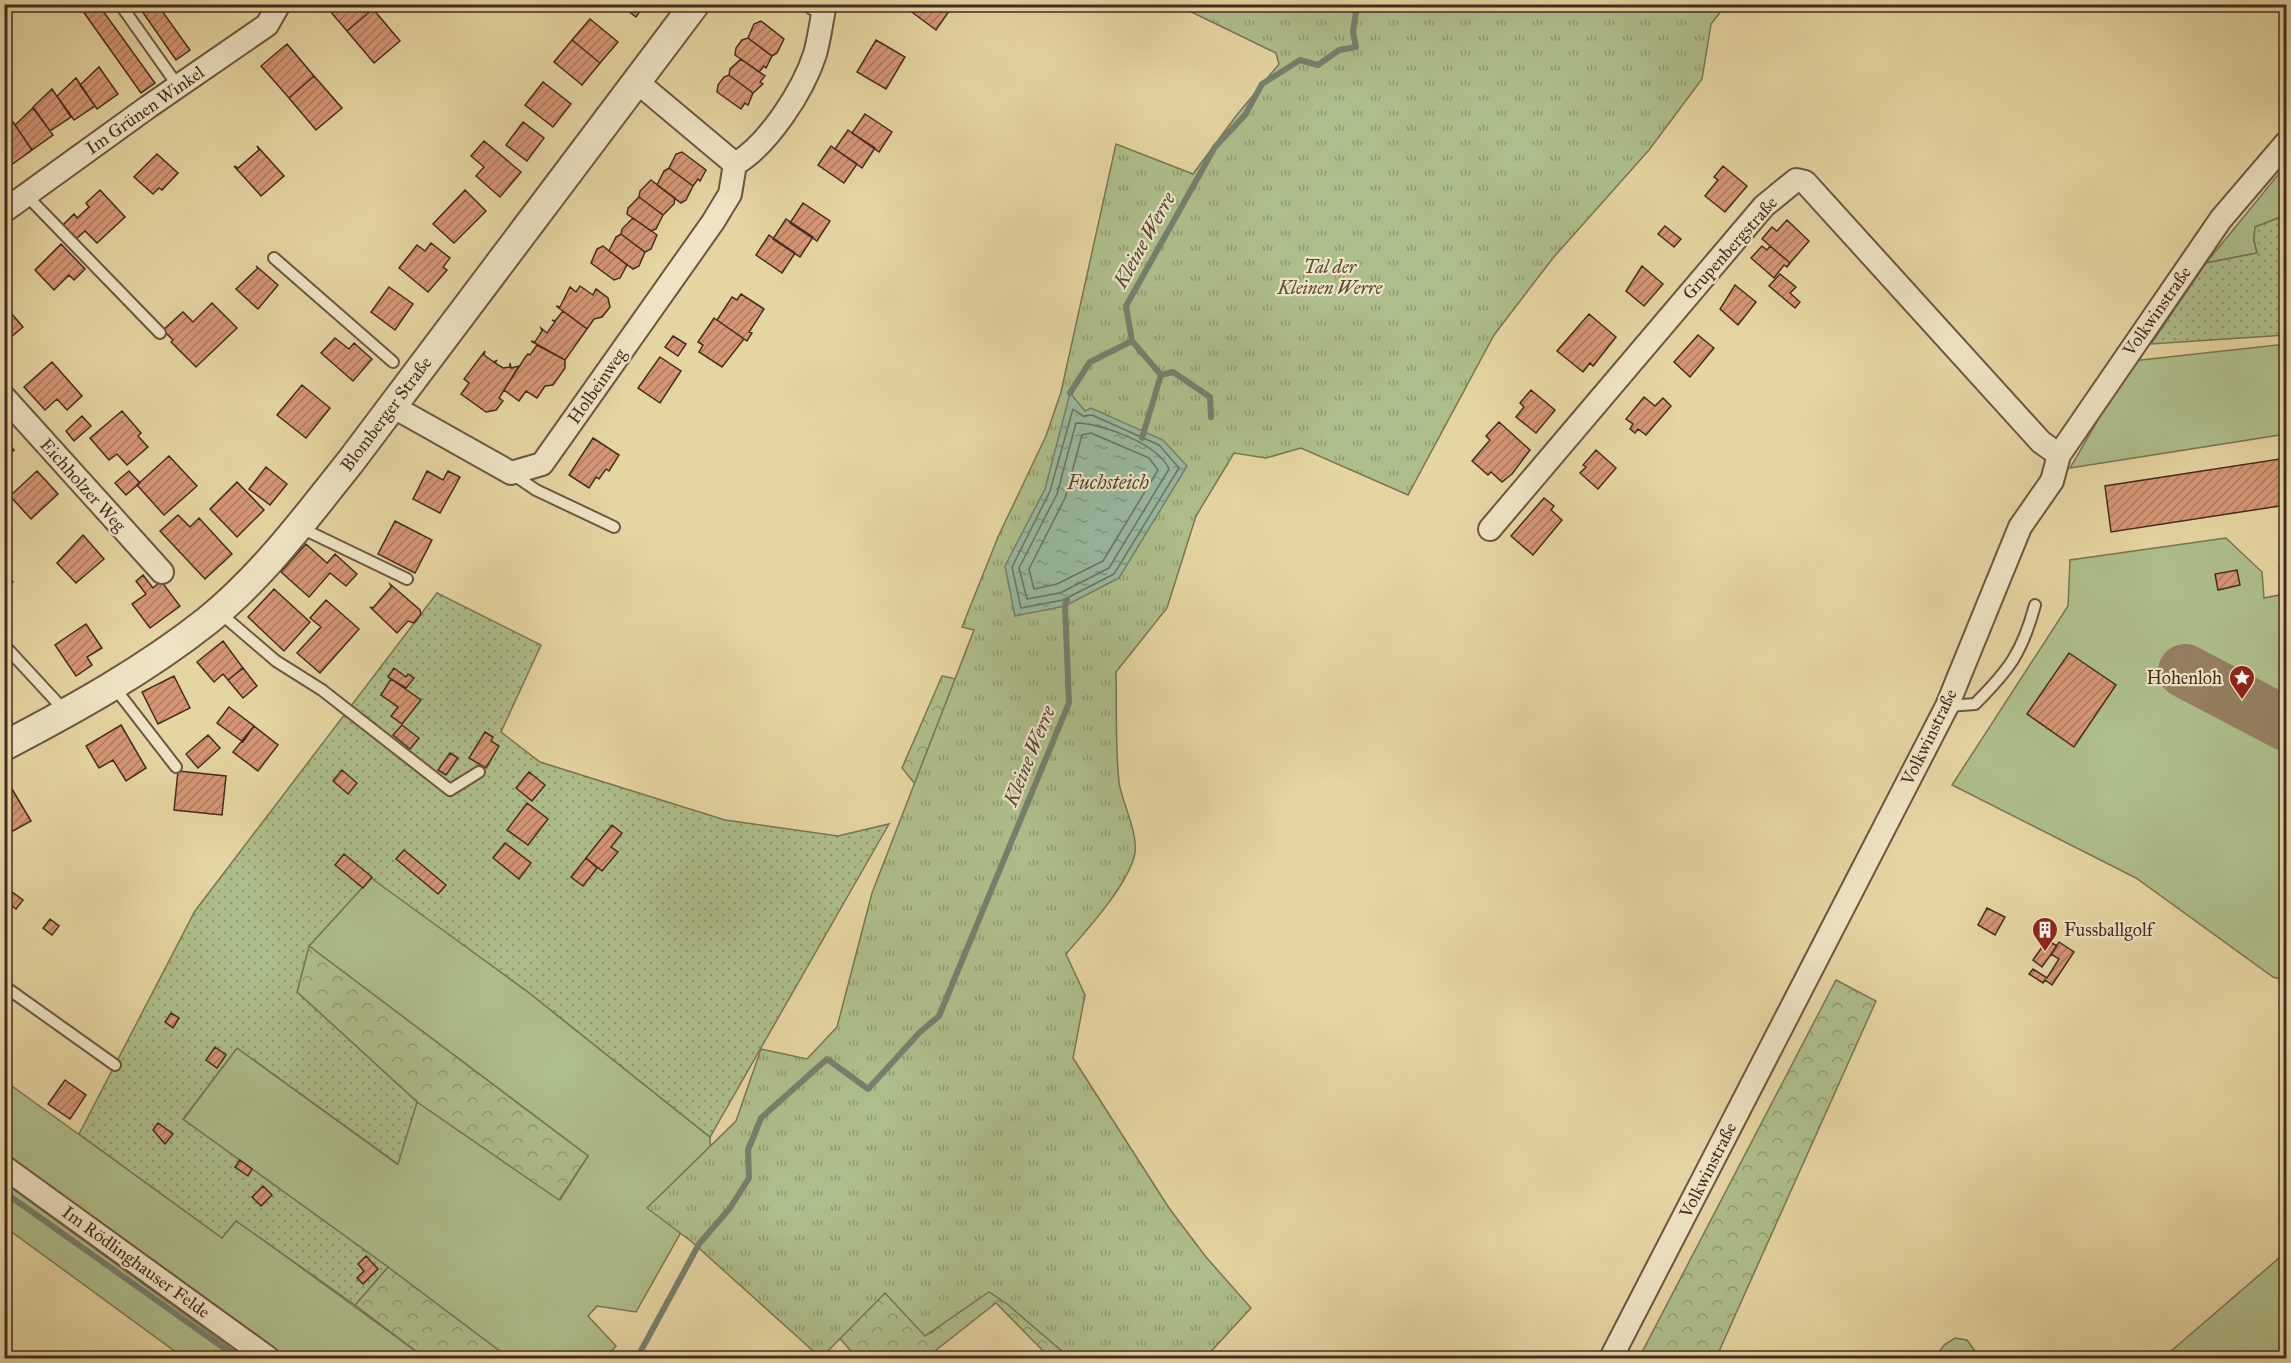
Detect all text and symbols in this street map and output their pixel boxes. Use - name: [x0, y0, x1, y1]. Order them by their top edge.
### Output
- street label: Im Grünen Winkel: [82, 61, 209, 159]
- water label: Kleine Werre: [1107, 187, 1180, 293]
- street label: Grupenbergstraße: [1678, 192, 1783, 305]
- park label: Tal der Kleinen Werre: [1277, 256, 1384, 299]
- street label: Volkwinstraße: [2118, 262, 2196, 361]
- street label: Holbeinweg: [563, 343, 632, 429]
- street label: Blomberger Straße: [336, 352, 437, 476]
- street label: Eichholzer Weg: [35, 434, 131, 537]
- water label: Fuchsteich: [1066, 470, 1149, 494]
- place icon: Hohenloh: [2227, 663, 2257, 701]
- place label: Hohenloh: [2146, 667, 2222, 689]
- street label: Volkwinstraße: [1896, 685, 1962, 790]
- water label: Kleine Werre: [998, 702, 1060, 810]
- building icon: Fussballgolf: [2030, 915, 2060, 953]
- place label: Fussballgolf: [2064, 919, 2156, 942]
- street label: Volkwinstraße: [1674, 1119, 1741, 1222]
- street label: Im Rödlinghauser Felde: [57, 1201, 214, 1324]

